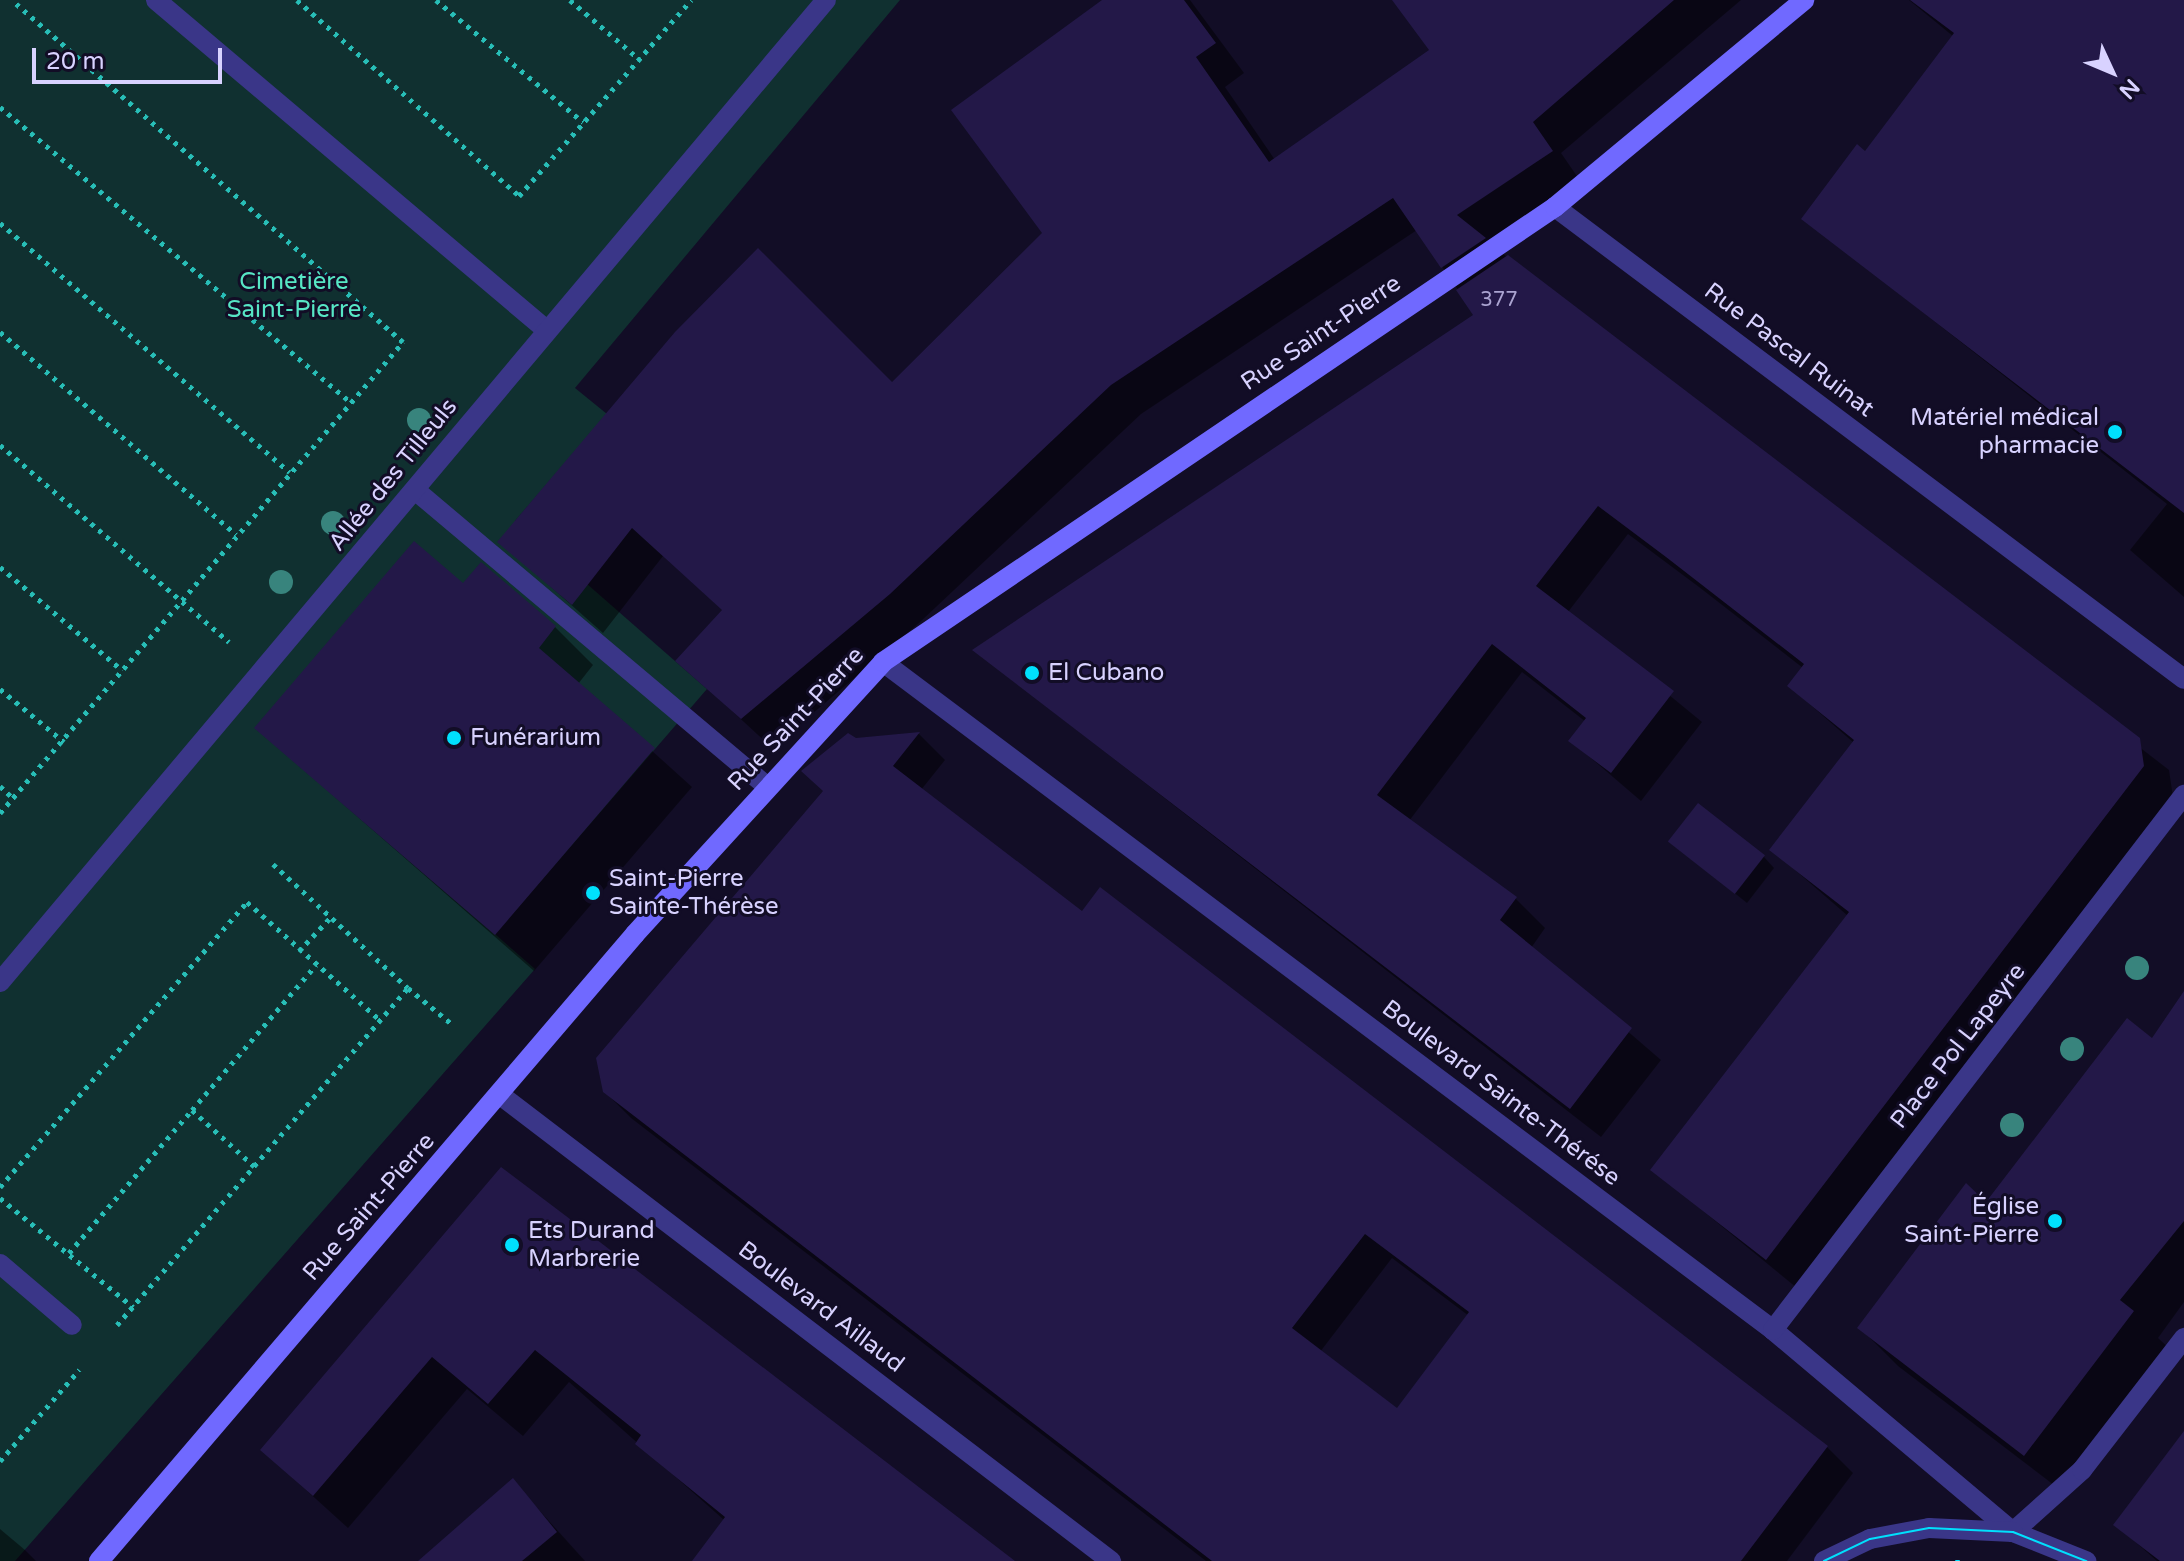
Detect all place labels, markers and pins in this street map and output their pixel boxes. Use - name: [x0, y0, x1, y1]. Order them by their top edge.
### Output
- place label: Matériel médical pharmacie: [1910, 404, 2099, 460]
- marker: Matériel médical pharmacie: [2106, 423, 2124, 441]
- place label: El Cubano: [1048, 659, 1164, 687]
- marker: El Cubano: [1023, 664, 1041, 682]
- place label: Funérarium: [470, 724, 601, 752]
- marker: Funérarium: [445, 729, 463, 747]
- place label: Saint-Pierre Sainte-Thérèse: [609, 865, 779, 921]
- marker: Saint-Pierre Sainte-Thérèse: [584, 884, 602, 902]
- place label: Église Saint-Pierre: [1904, 1193, 2039, 1249]
- marker: Église Saint-Pierre: [2046, 1212, 2064, 1230]
- place label: Ets Durand Marbrerie: [528, 1217, 655, 1273]
- marker: Ets Durand Marbrerie: [503, 1236, 521, 1254]

